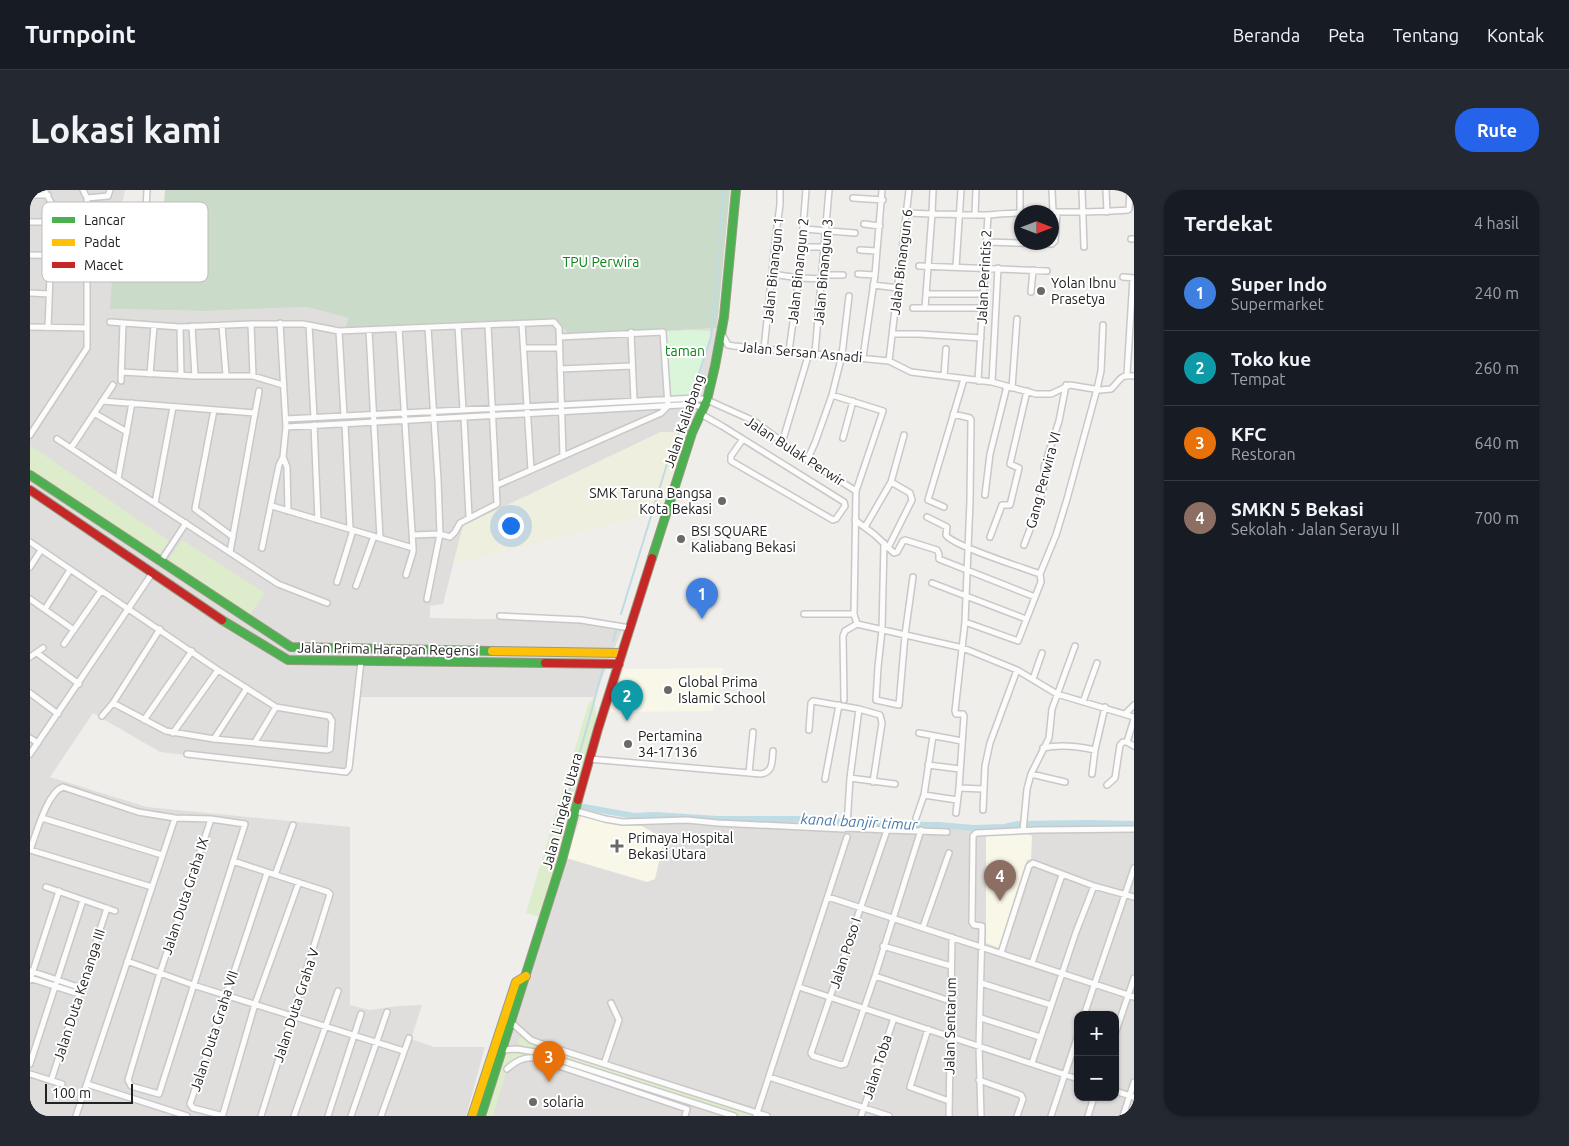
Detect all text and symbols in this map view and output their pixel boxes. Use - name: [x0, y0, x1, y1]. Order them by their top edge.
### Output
- text: Turnpoint: [25, 21, 136, 48]
- text: Beranda: [1233, 25, 1300, 45]
- text: Peta: [1328, 25, 1365, 45]
- text: Tentang: [1393, 25, 1459, 45]
- text: Kontak: [1487, 25, 1544, 45]
- button: Rute: [1455, 108, 1539, 152]
- text: Lokasi kami: [30, 110, 222, 150]
- legend: [42, 202, 208, 282]
- north arrow: [1014, 205, 1059, 250]
- street label: Jalan Binangun 6: [887, 208, 915, 316]
- text: Terdekat: [1184, 211, 1272, 235]
- text: Lancar: [84, 212, 126, 228]
- text: 4 hasil: [1474, 214, 1519, 232]
- street label: Jalan Binangun 1: [759, 216, 787, 324]
- street label: Jalan Binangun 2: [784, 217, 812, 325]
- street label: Jalan Binangun 3: [810, 218, 836, 326]
- street label: Jalan Perintis 2: [974, 229, 994, 325]
- text: Padat: [84, 234, 121, 250]
- park label: TPU Perwira: [562, 254, 640, 270]
- text: Macet: [84, 257, 124, 273]
- text: Super Indo: [1231, 273, 1327, 295]
- place label: Yolan Ibnu Prasetya: [1051, 275, 1117, 307]
- text: 1: [1195, 284, 1205, 302]
- text: 240 m: [1474, 284, 1519, 302]
- marker: Yolan Ibnu Prasetya: [1035, 285, 1047, 297]
- text: Supermarket: [1231, 295, 1324, 313]
- street label: Jalan Sersan Asnadi: [739, 339, 863, 365]
- park label: taman: [665, 343, 705, 359]
- text: Toko kue: [1231, 348, 1311, 370]
- text: 2: [1195, 359, 1205, 377]
- text: 260 m: [1474, 359, 1519, 377]
- text: Tempat: [1231, 370, 1286, 388]
- street label: Jalan Kaliabang: [661, 372, 707, 470]
- street label: Jalan Bulak Perwir: [742, 413, 848, 489]
- text: KFC: [1231, 423, 1266, 445]
- street label: Gang Perwira VI: [1022, 430, 1064, 530]
- text: 3: [1195, 434, 1205, 452]
- text: 640 m: [1474, 434, 1519, 452]
- text: Restoran: [1231, 445, 1296, 463]
- place label: SMK Taruna Bangsa Kota Bekasi: [589, 485, 712, 517]
- marker: SMK Taruna Bangsa Kota Bekasi: [716, 495, 728, 507]
- text: SMKN 5 Bekasi: [1231, 498, 1364, 520]
- text: 4: [1195, 509, 1205, 527]
- text: 700 m: [1474, 509, 1519, 527]
- your location: [498, 513, 524, 539]
- text: Sekolah · Jalan Serayu II: [1231, 520, 1400, 538]
- place label: BSI SQUARE Kaliabang Bekasi: [691, 523, 796, 555]
- marker: BSI SQUARE Kaliabang Bekasi: [675, 533, 687, 545]
- pin: 1: [686, 578, 718, 619]
- street label: Jalan Prima Harapan Regensi: [297, 639, 479, 659]
- place label: Global Prima Islamic School: [678, 674, 766, 706]
- pin: 2: [611, 680, 643, 721]
- marker: Global Prima Islamic School: [662, 684, 674, 696]
- place label: Pertamina 34-17136: [638, 728, 702, 760]
- marker: Pertamina 34-17136: [622, 738, 634, 750]
- street label: Jalan Lingkar Utara: [539, 751, 585, 871]
- water label: kanal banjir timur: [800, 810, 919, 833]
- place label: Primaya Hospital Bekasi Utara: [628, 830, 734, 862]
- street label: Jalan Duta Graha IX: [158, 835, 212, 957]
- marker: Primaya Hospital Bekasi Utara: [610, 839, 624, 853]
- pin: 4: [984, 860, 1016, 901]
- street label: Jalan Poso I: [826, 916, 864, 990]
- street label: Jalan Duta Kenanga III: [50, 927, 108, 1063]
- street label: Jalan Duta Graha V: [270, 946, 322, 1064]
- street label: Jalan Duta Graha VII: [187, 969, 241, 1093]
- street label: Jalan Sentarum: [941, 977, 959, 1075]
- map controls: [1074, 1011, 1119, 1101]
- button: +: [1074, 1011, 1119, 1056]
- street label: Jalan Toba: [859, 1033, 895, 1101]
- pin: 3: [533, 1041, 565, 1082]
- button: −: [1074, 1056, 1119, 1101]
- scale bar: [45, 1081, 132, 1104]
- text: 100 m: [52, 1085, 91, 1101]
- place label: solaria: [543, 1094, 584, 1110]
- marker: solaria: [527, 1096, 539, 1108]

